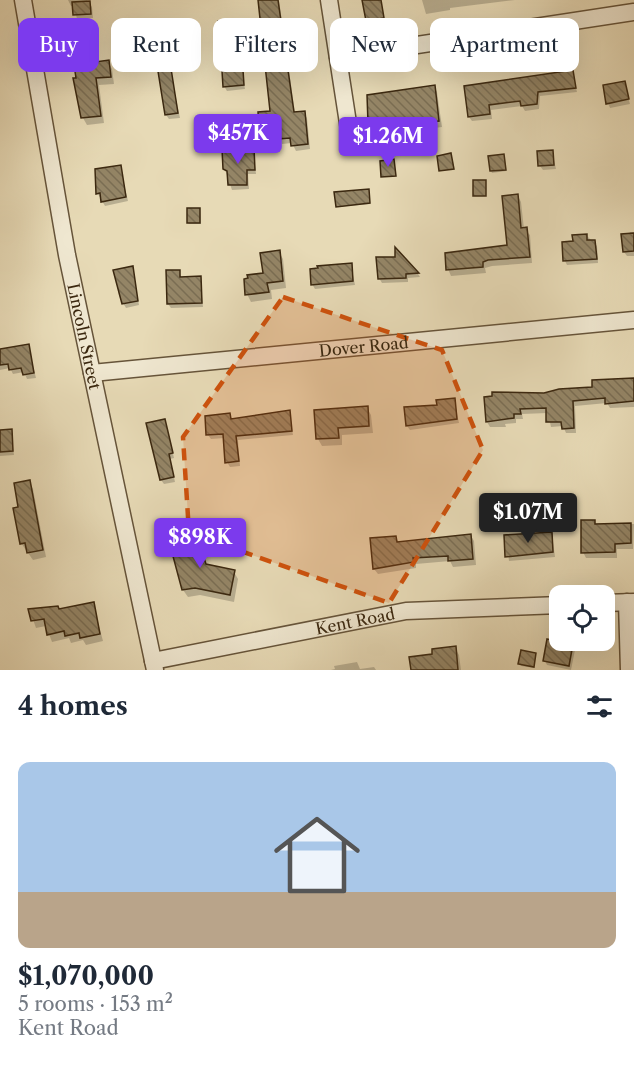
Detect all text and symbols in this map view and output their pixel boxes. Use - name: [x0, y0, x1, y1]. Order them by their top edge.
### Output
- chip: Buy: [18, 18, 99, 72]
- chip: Rent: [111, 18, 201, 72]
- chip: Filters: [213, 18, 318, 72]
- chip: New: [330, 18, 418, 72]
- chip: Apartment: [430, 18, 579, 72]
- pin: $457K: [196, 114, 280, 165]
- pin: $1.26M: [339, 117, 437, 168]
- text: $457K: [208, 121, 268, 145]
- text: $1.26M: [353, 124, 423, 148]
- street label: Lincoln Street: [63, 281, 105, 392]
- street label: Dover Road: [318, 332, 410, 361]
- pin: $1.07M: [479, 493, 577, 544]
- text: $1.07M: [493, 500, 563, 524]
- pin: $898K: [158, 518, 242, 569]
- text: $898K: [168, 525, 232, 549]
- map controls: [549, 585, 615, 651]
- button: locate: [549, 585, 615, 651]
- street label: Kent Road: [314, 603, 397, 639]
- text: 4 homes: [18, 690, 128, 722]
- icon: filters: [583, 690, 616, 723]
- icon: home: [263, 801, 371, 909]
- text: $1,070,000: [18, 960, 154, 992]
- text: 5 rooms · 153 m²: [18, 992, 173, 1016]
- text: Kent Road: [18, 1016, 119, 1040]

